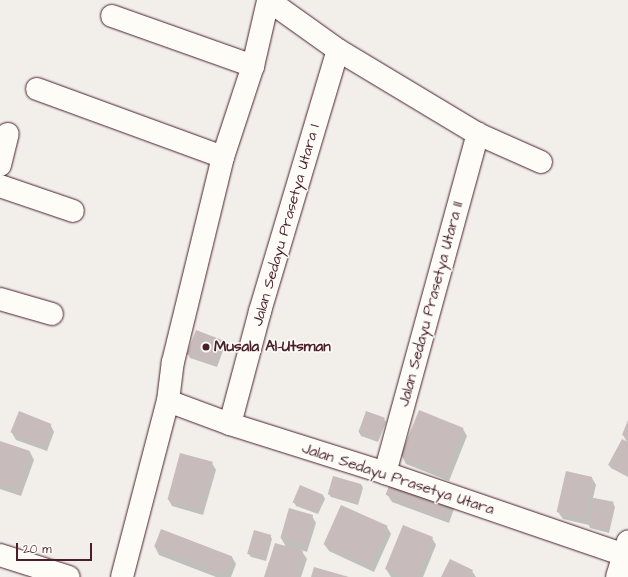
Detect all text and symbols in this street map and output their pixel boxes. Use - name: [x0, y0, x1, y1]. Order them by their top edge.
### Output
- street label: Jalan Sedayu Prasetya Utara I: [248, 122, 324, 328]
- street label: Jalan Sedayu Prasetya Utara II: [395, 199, 467, 409]
- place label: Musala Al-Utsman: [214, 338, 331, 356]
- marker: Musala Al-Utsman: [201, 342, 211, 352]
- street label: Jalan Sedayu Prasetya Utara: [300, 439, 496, 519]
- scale bar: [18, 535, 94, 561]
- text: 20 m: [23, 541, 52, 558]

